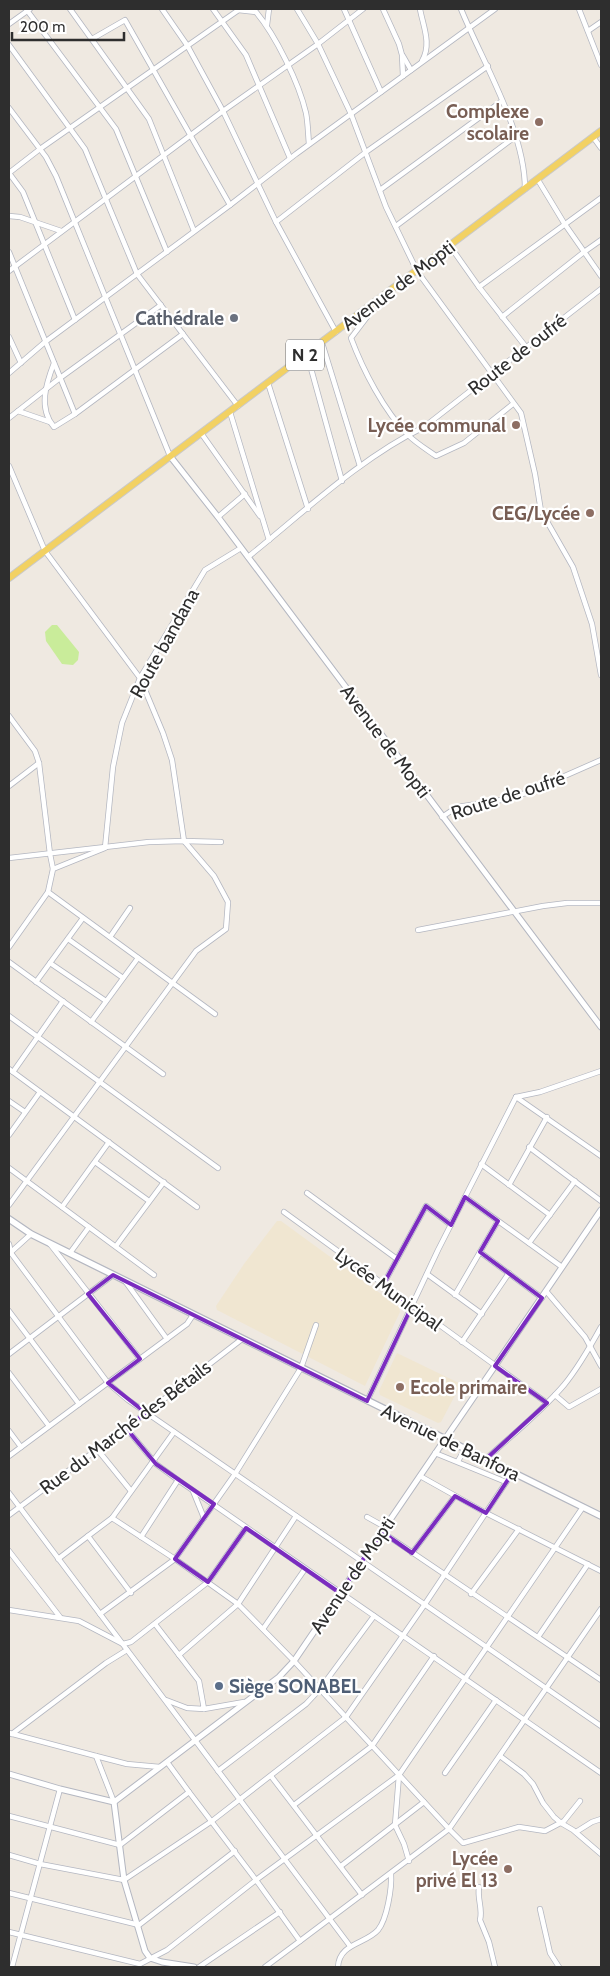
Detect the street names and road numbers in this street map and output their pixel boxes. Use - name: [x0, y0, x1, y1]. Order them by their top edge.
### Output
- street label: Avenue de Mopti: [337, 235, 459, 335]
- street label: Route de oufré: [464, 309, 571, 400]
- road number: N 2: [286, 340, 324, 370]
- street label: Route bandana: [125, 585, 204, 702]
- street label: Avenue de Mopti: [336, 680, 436, 802]
- street label: Route de oufré: [448, 766, 568, 825]
- street label: Lycée Municipal: [331, 1243, 447, 1336]
- street label: Rue du Marché des Bétails: [35, 1355, 216, 1499]
- street label: Avenue de Banfora: [378, 1399, 524, 1486]
- street label: Avenue de Mopti: [305, 1513, 400, 1638]

